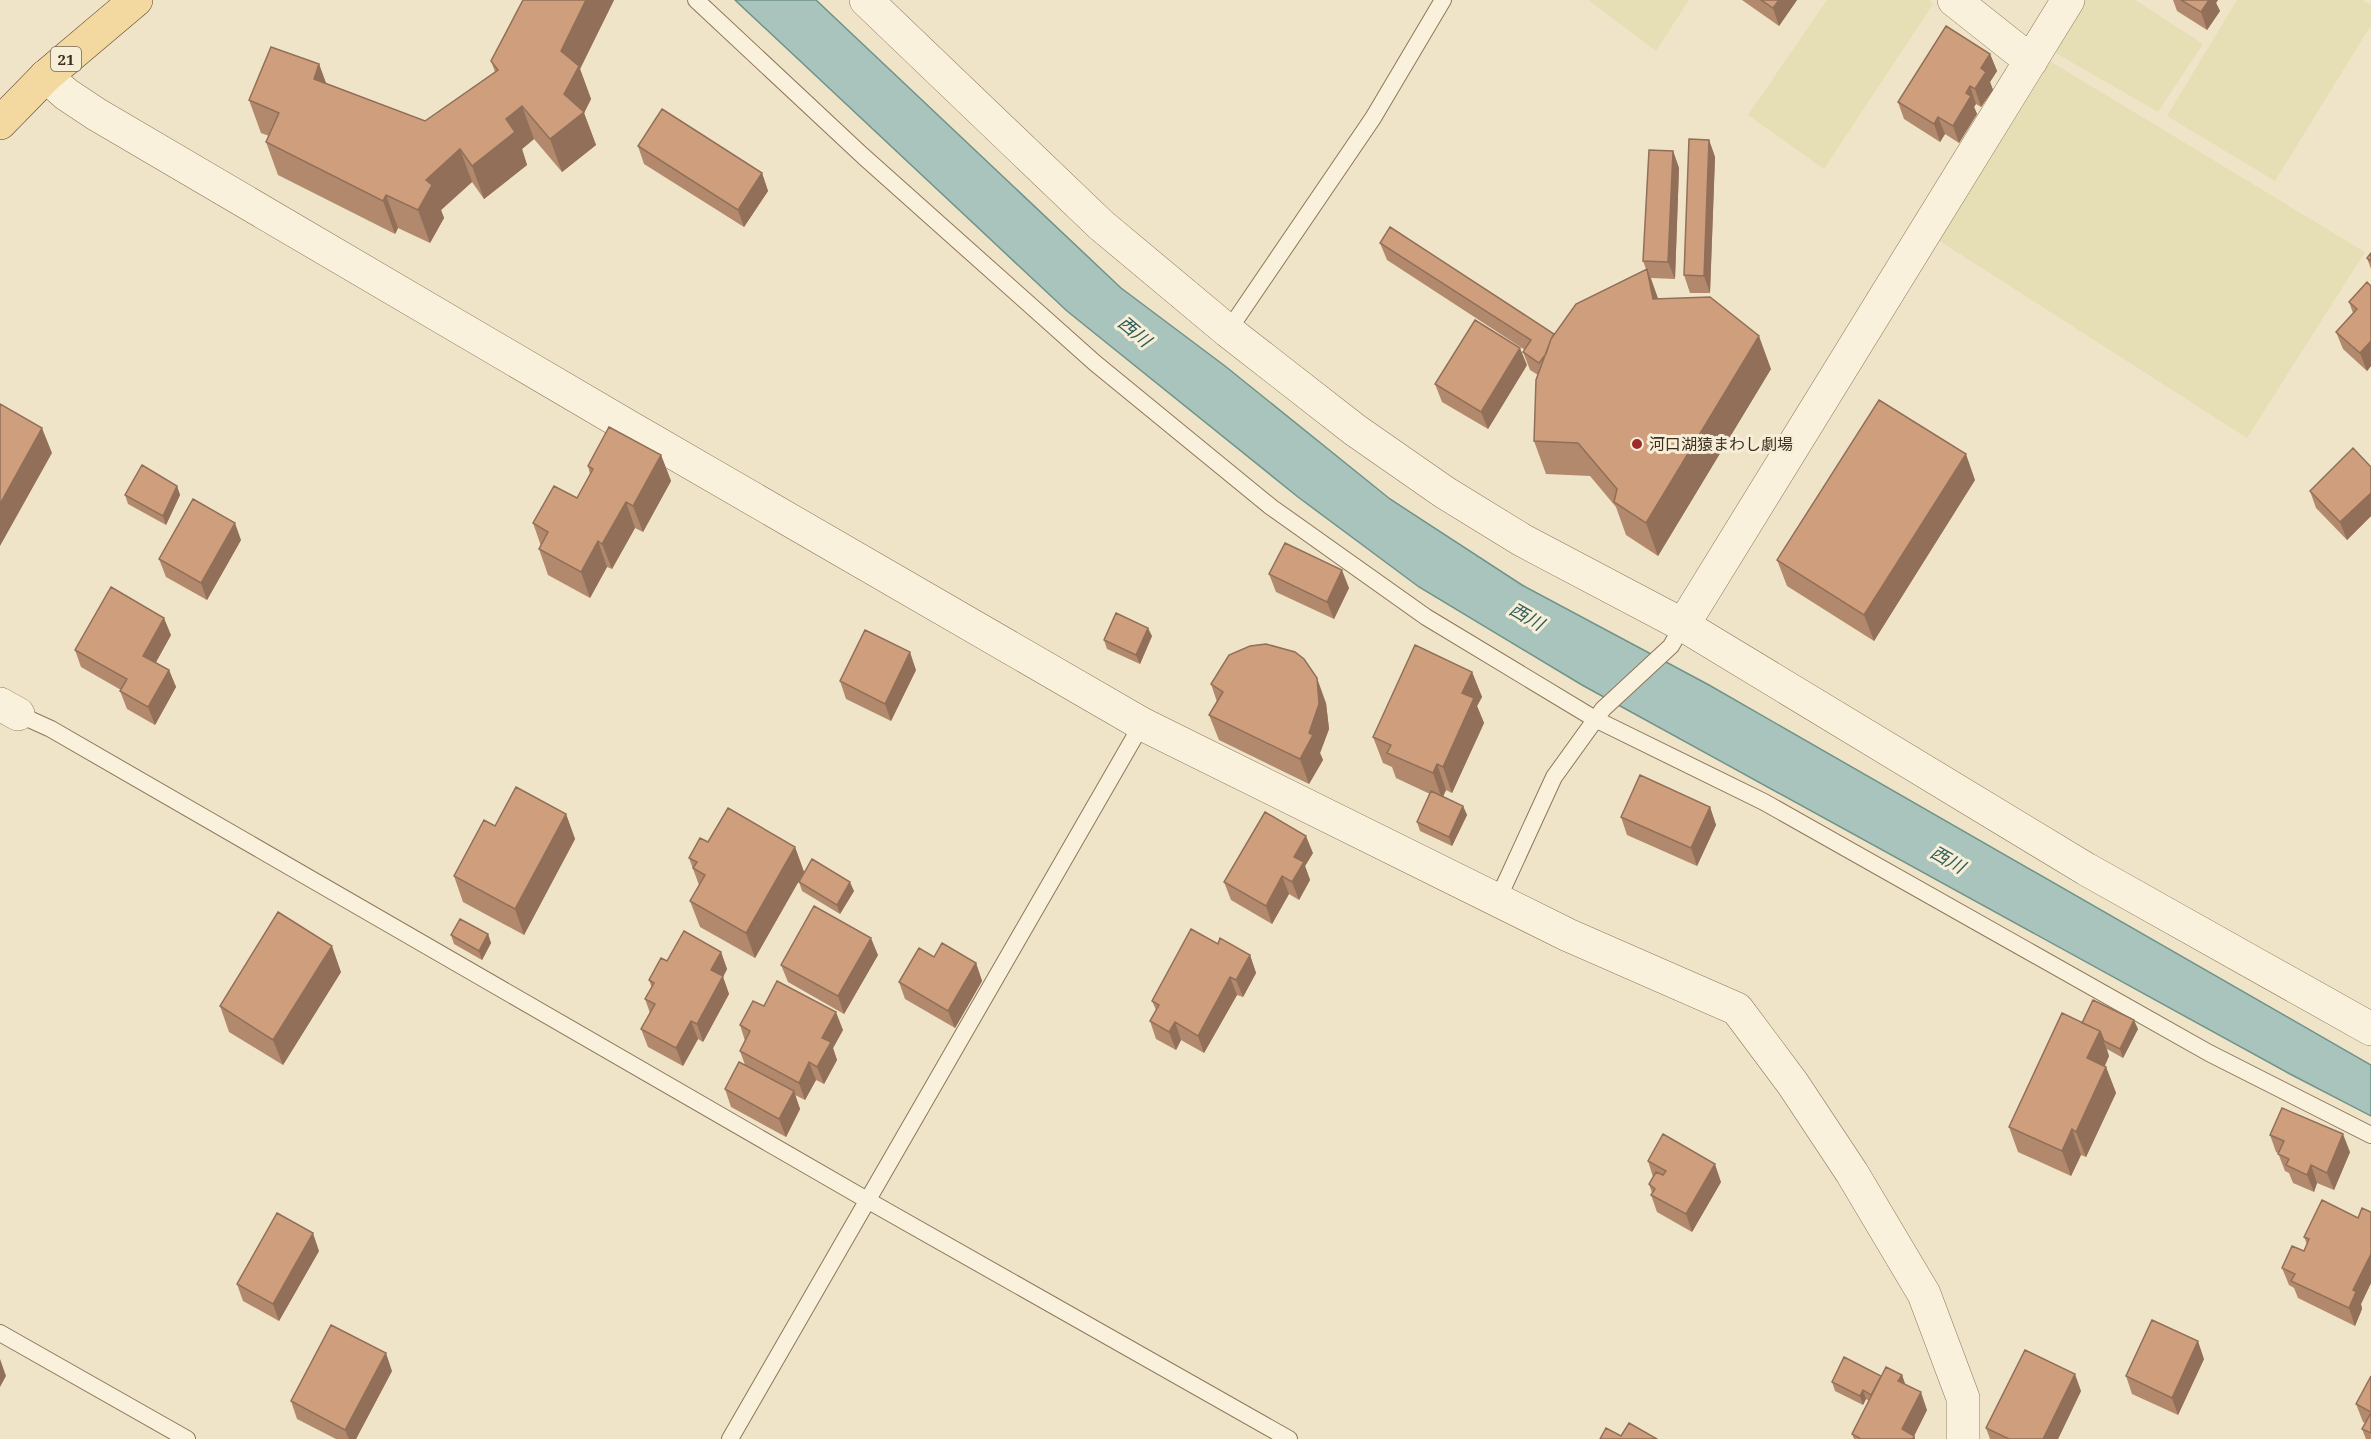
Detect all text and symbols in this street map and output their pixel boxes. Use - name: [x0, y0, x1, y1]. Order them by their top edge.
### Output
- road number: 21: [51, 47, 81, 71]
- water label: 西川: [1113, 310, 1158, 353]
- place label: 河口湖猿まわし劇場: [1649, 433, 1793, 455]
- marker: 河口湖猿まわし劇場: [1630, 437, 1644, 451]
- water label: 西川: [1505, 597, 1550, 636]
- water label: 西川: [1926, 840, 1971, 879]

